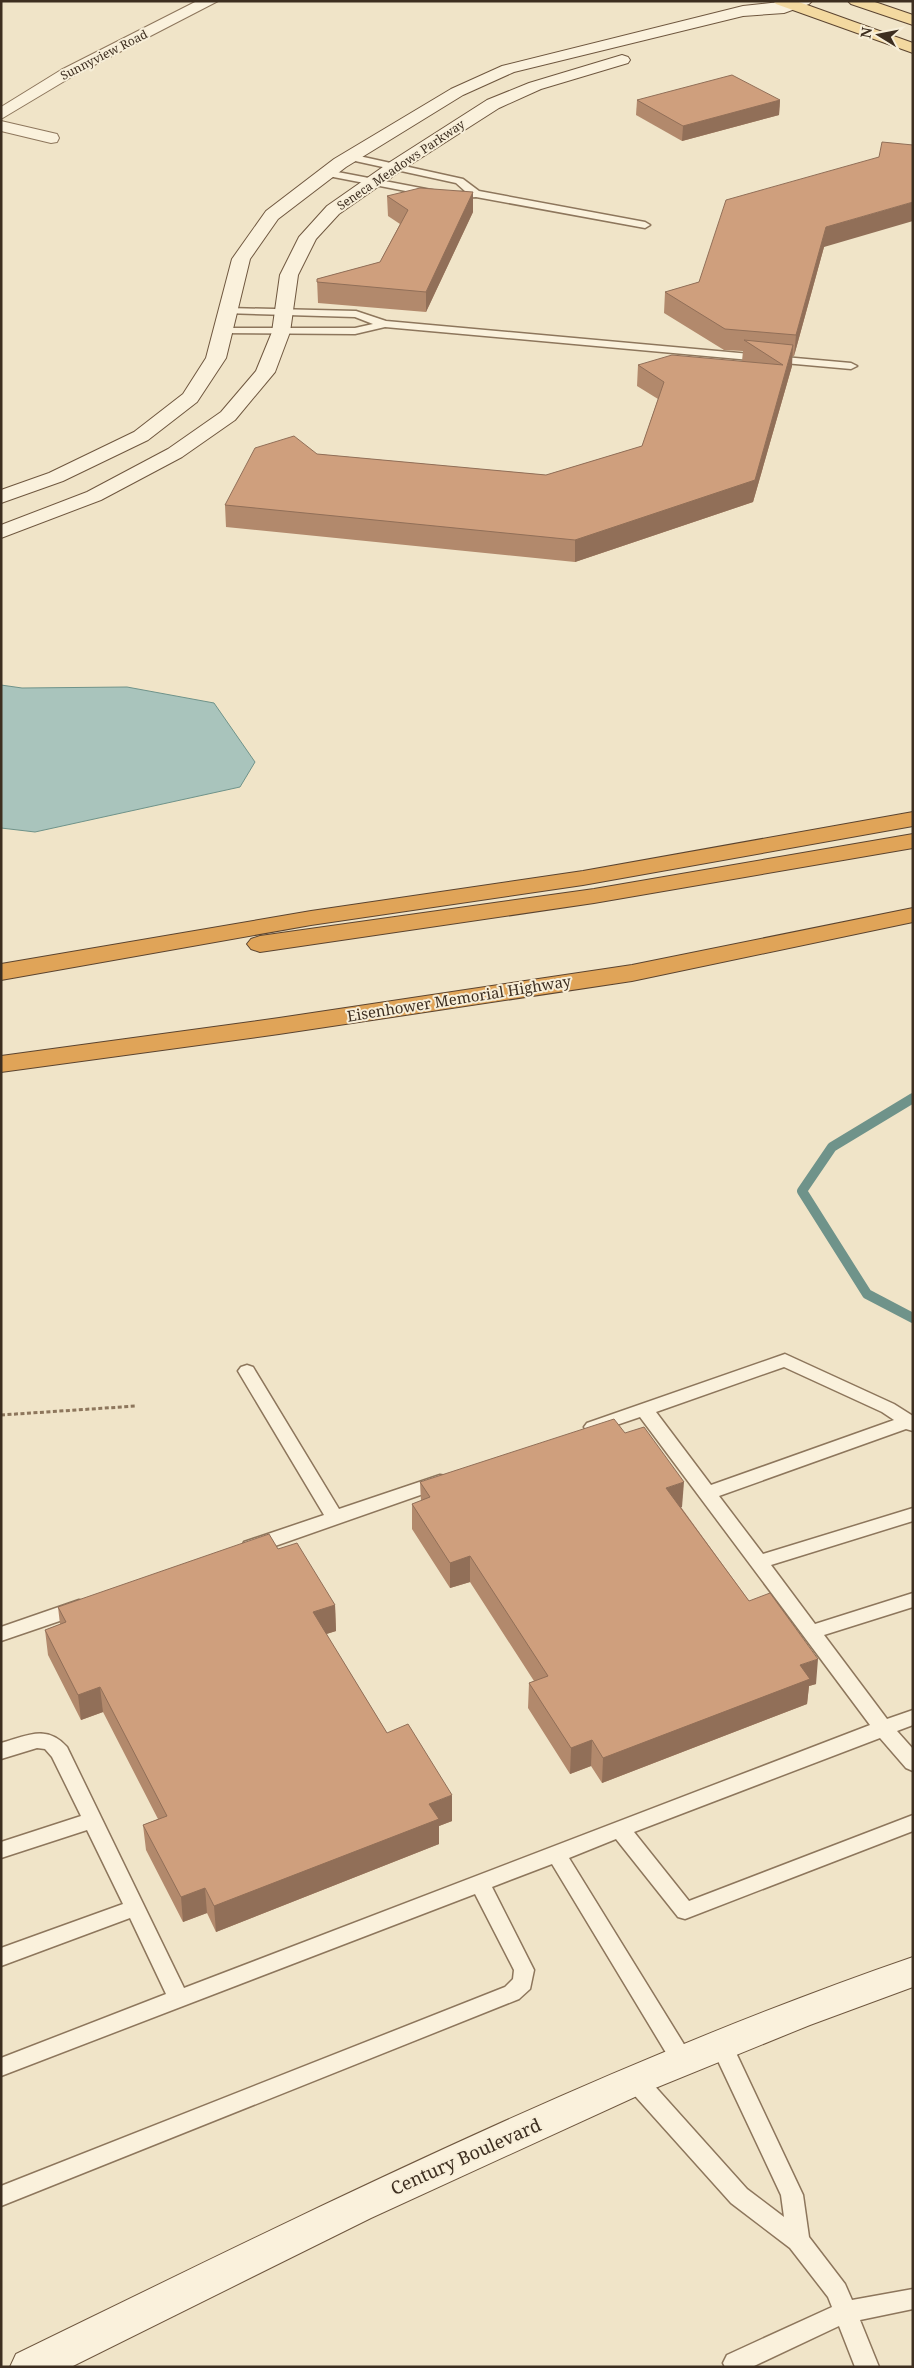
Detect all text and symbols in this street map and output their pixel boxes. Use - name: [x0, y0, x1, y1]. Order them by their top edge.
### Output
- north arrow: [854, 10, 904, 60]
- street label: Sunnyview Road: [57, 25, 151, 84]
- text: N: [855, 26, 876, 40]
- street label: Seneca Meadows Parkway: [333, 115, 468, 214]
- street label: Eisenhower Memorial Highway: [346, 970, 573, 1026]
- street label: Century Boulevard: [387, 2112, 545, 2200]

